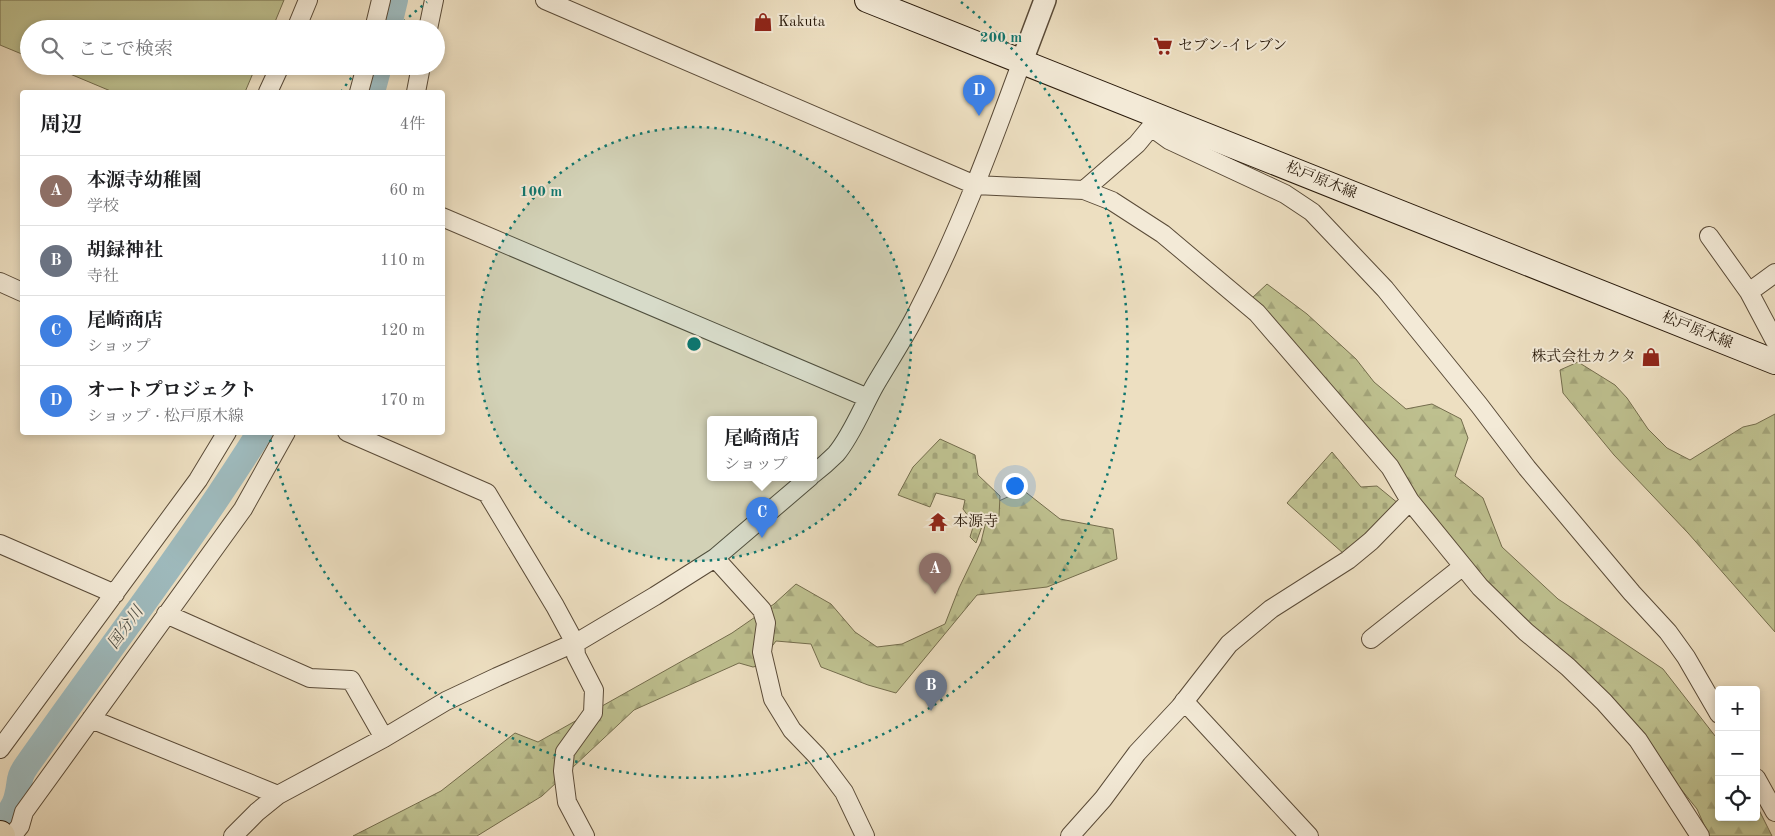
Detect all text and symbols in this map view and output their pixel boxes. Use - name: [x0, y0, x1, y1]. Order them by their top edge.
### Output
- shop icon: Kakuta: [752, 11, 774, 33]
- place label: Kakuta: [778, 15, 826, 30]
- search box: [20, 20, 445, 75]
- text: 200 m: [980, 31, 1022, 46]
- icon: search: [38, 34, 66, 62]
- supermarket icon: セブン-イレブン: [1152, 35, 1174, 57]
- place label: セブン-イレブン: [1178, 37, 1287, 54]
- text: ここで検索: [78, 41, 173, 60]
- pin: D: [963, 75, 995, 116]
- text: 周辺: [40, 115, 82, 136]
- text: 4件: [400, 117, 425, 133]
- street label: 松戸原木線: [1283, 158, 1359, 202]
- text: 本源寺幼稚園: [87, 172, 201, 191]
- text: A: [50, 183, 62, 199]
- text: 60 m: [389, 183, 425, 199]
- text: 100 m: [520, 185, 562, 200]
- text: 学校: [87, 199, 119, 215]
- text: 胡録神社: [87, 242, 163, 261]
- text: B: [50, 253, 62, 269]
- text: 110 m: [380, 253, 425, 269]
- text: 寺社: [87, 269, 119, 285]
- street label: 松戸原木線: [1659, 308, 1735, 352]
- text: 尾崎商店: [87, 312, 163, 331]
- text: C: [51, 323, 61, 339]
- text: 120 m: [380, 323, 425, 339]
- centre of rings: [685, 335, 703, 353]
- text: ショップ: [87, 339, 151, 355]
- shop icon: 株式会社カクタ: [1640, 346, 1662, 368]
- place label: 株式会社カクタ: [1531, 348, 1636, 365]
- text: オートプロジェクト: [87, 382, 257, 401]
- text: D: [50, 393, 62, 409]
- text: 170 m: [380, 393, 425, 409]
- text: ショップ · 松戸原木線: [87, 409, 244, 425]
- popup: [707, 416, 817, 481]
- text: 尾崎商店: [724, 430, 800, 449]
- text: ショップ: [724, 457, 788, 473]
- your location: [1002, 473, 1028, 499]
- pin: C: [746, 497, 778, 538]
- temple icon: 本源寺: [927, 511, 949, 533]
- place label: 本源寺: [953, 513, 998, 530]
- pin: A: [919, 553, 951, 594]
- water label: 国分川: [104, 601, 148, 652]
- pin: B: [915, 670, 947, 711]
- map controls: [1715, 686, 1760, 821]
- button: +: [1715, 686, 1760, 731]
- button: −: [1715, 731, 1760, 776]
- button: locate: [1715, 776, 1760, 821]

